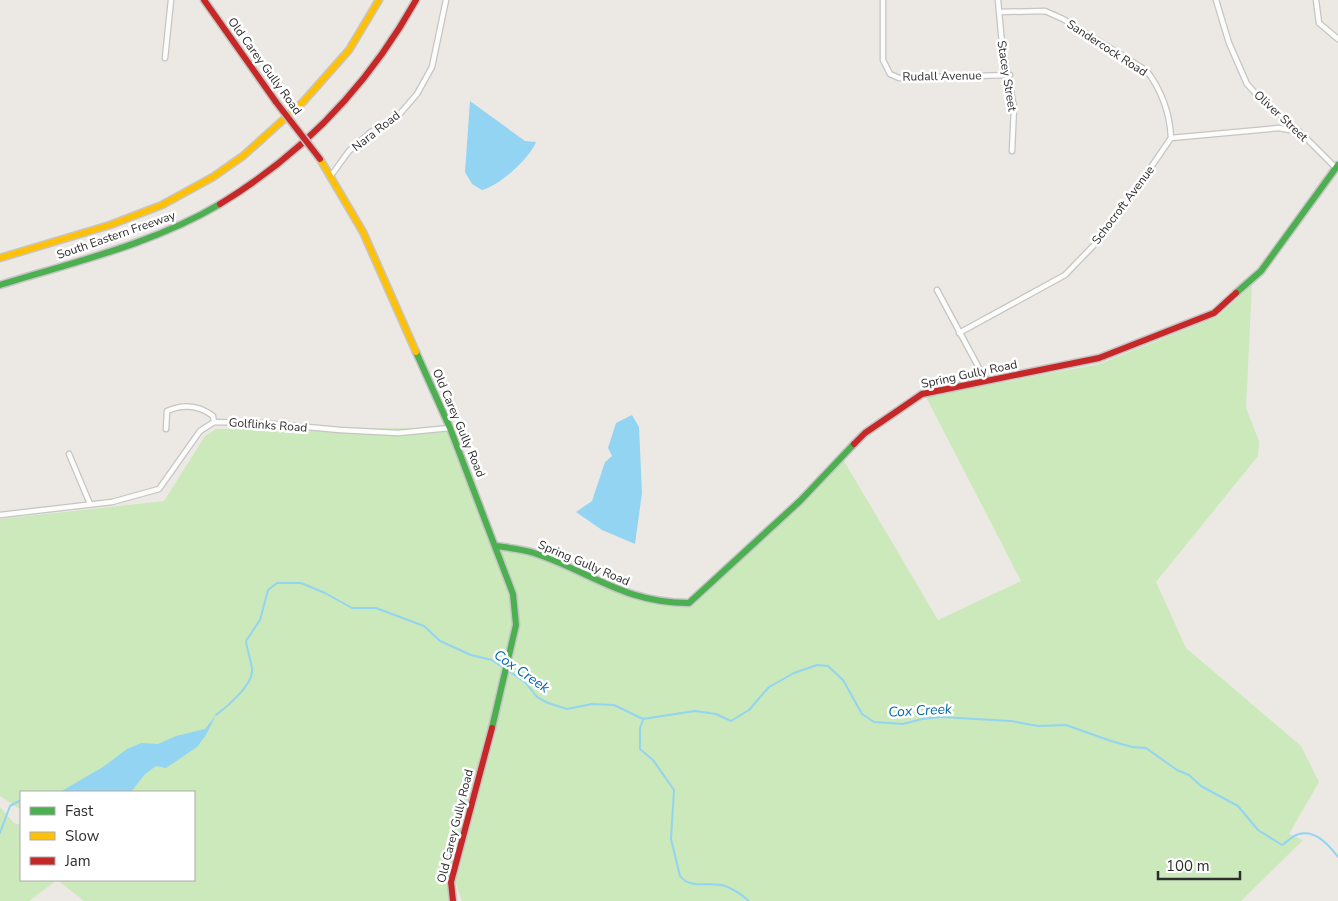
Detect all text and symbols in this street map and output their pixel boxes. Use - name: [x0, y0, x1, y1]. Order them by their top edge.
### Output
- street label: Old Carey Gully Road: [224, 14, 306, 118]
- street label: Sandercock Road: [1064, 16, 1150, 80]
- street label: Stacey Street: [993, 39, 1021, 113]
- street label: Rudall Avenue: [902, 67, 982, 85]
- street label: Oliver Street: [1251, 87, 1312, 146]
- street label: Nara Road: [349, 107, 403, 155]
- street label: Schocroft Avenue: [1088, 162, 1158, 248]
- street label: South Eastern Freeway: [55, 207, 178, 263]
- street label: Spring Gully Road: [919, 356, 1019, 392]
- street label: Old Carey Gully Road: [429, 366, 489, 480]
- street label: Golflinks Road: [228, 414, 308, 436]
- street label: Spring Gully Road: [536, 536, 632, 590]
- water label: Cox Creek: [490, 645, 554, 698]
- water label: Cox Creek: [888, 699, 953, 722]
- street label: Old Carey Gully Road: [433, 768, 477, 884]
- legend: [20, 791, 195, 881]
- text: Fast: [65, 801, 94, 821]
- text: Slow: [65, 826, 100, 846]
- scale bar: [1158, 848, 1240, 880]
- text: Jam: [64, 851, 91, 871]
- text: 100 m: [1166, 856, 1210, 876]

